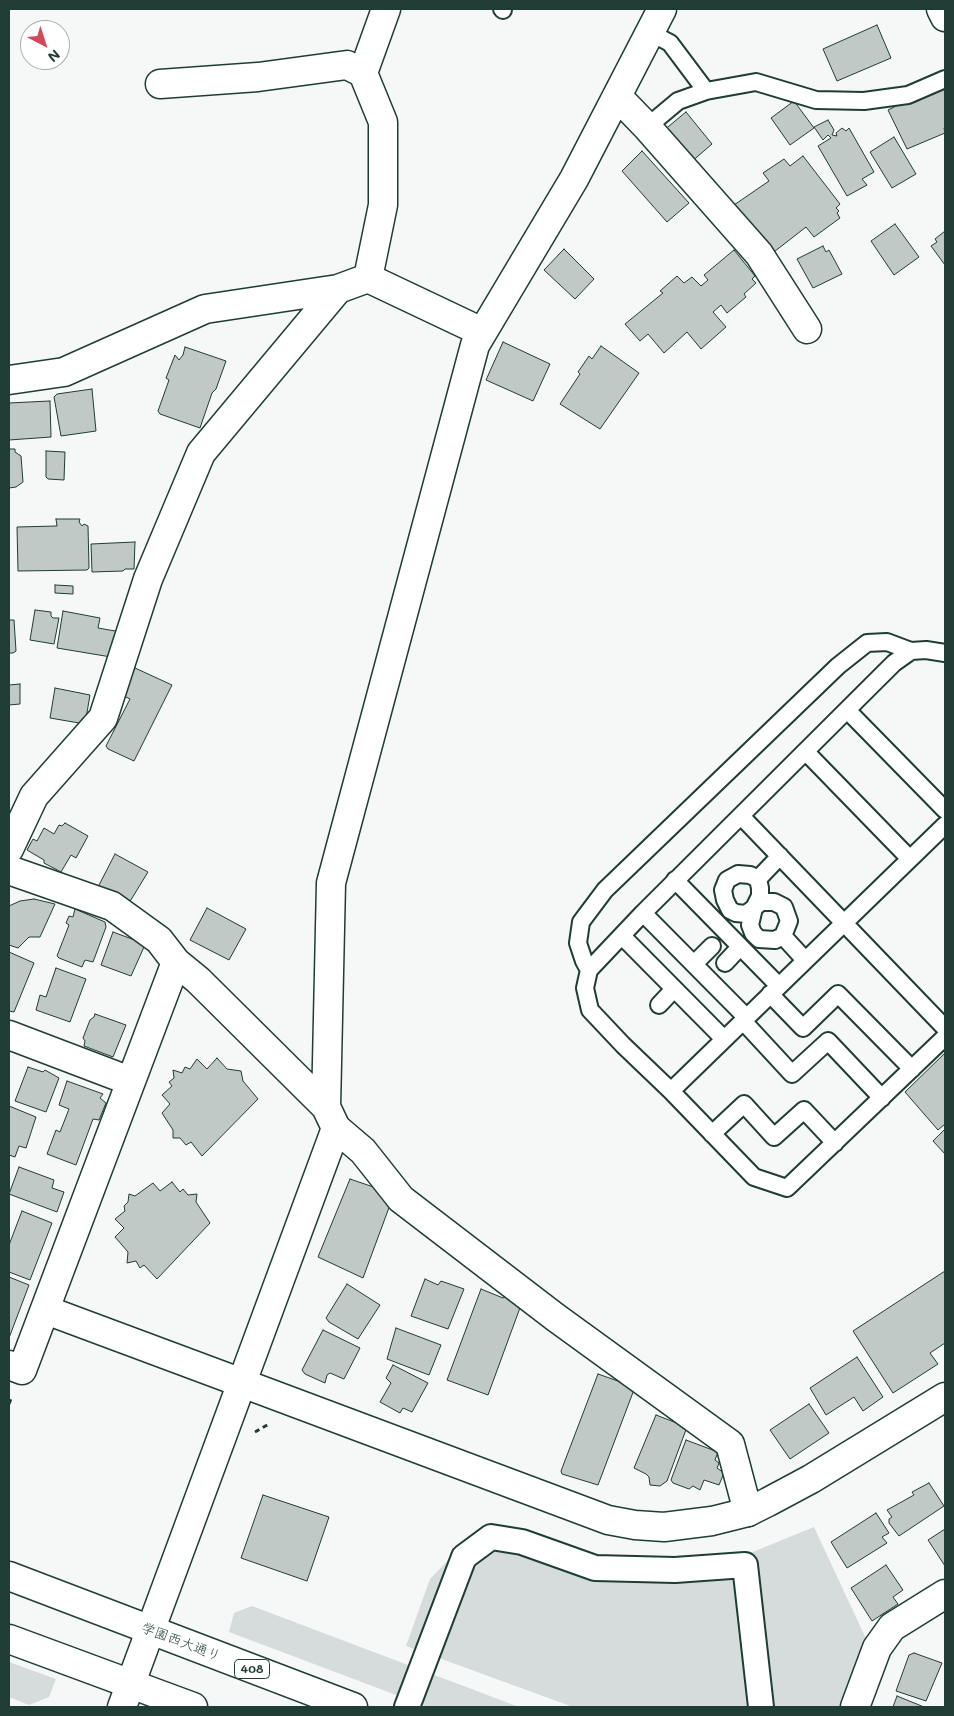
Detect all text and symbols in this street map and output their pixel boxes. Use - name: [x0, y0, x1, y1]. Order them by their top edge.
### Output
- north arrow: [20, 20, 70, 70]
- text: N: [44, 45, 65, 67]
- street label: 学園西大通り: [139, 1619, 223, 1665]
- road number: 408: [234, 1660, 270, 1678]

